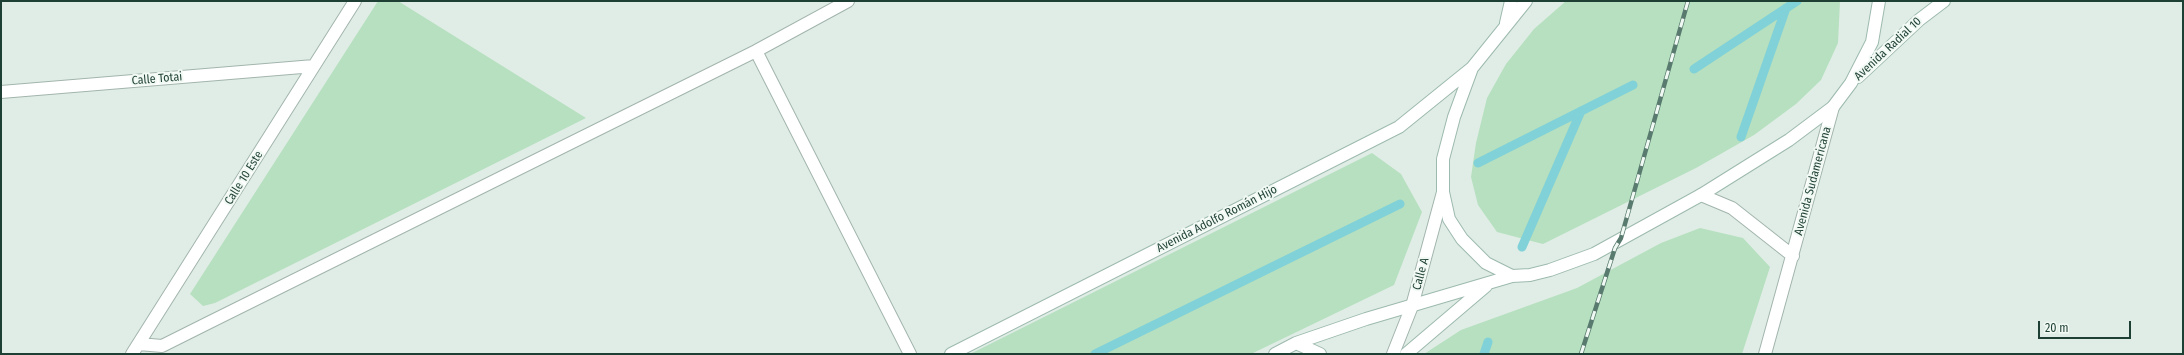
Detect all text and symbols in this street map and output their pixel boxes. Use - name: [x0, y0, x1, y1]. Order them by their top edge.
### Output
- street label: Avenida Radial 10: [1851, 14, 1925, 84]
- street label: Calle Totai: [131, 70, 183, 88]
- street label: Avenida Sudamericana: [1792, 125, 1834, 237]
- street label: Calle 10 Este: [222, 148, 266, 208]
- street label: Avenida Adolfo Román Hijo: [1154, 182, 1280, 256]
- street label: Calle A: [1410, 256, 1432, 292]
- scale bar: [2040, 313, 2133, 339]
- text: 20 m: [2045, 321, 2069, 335]

